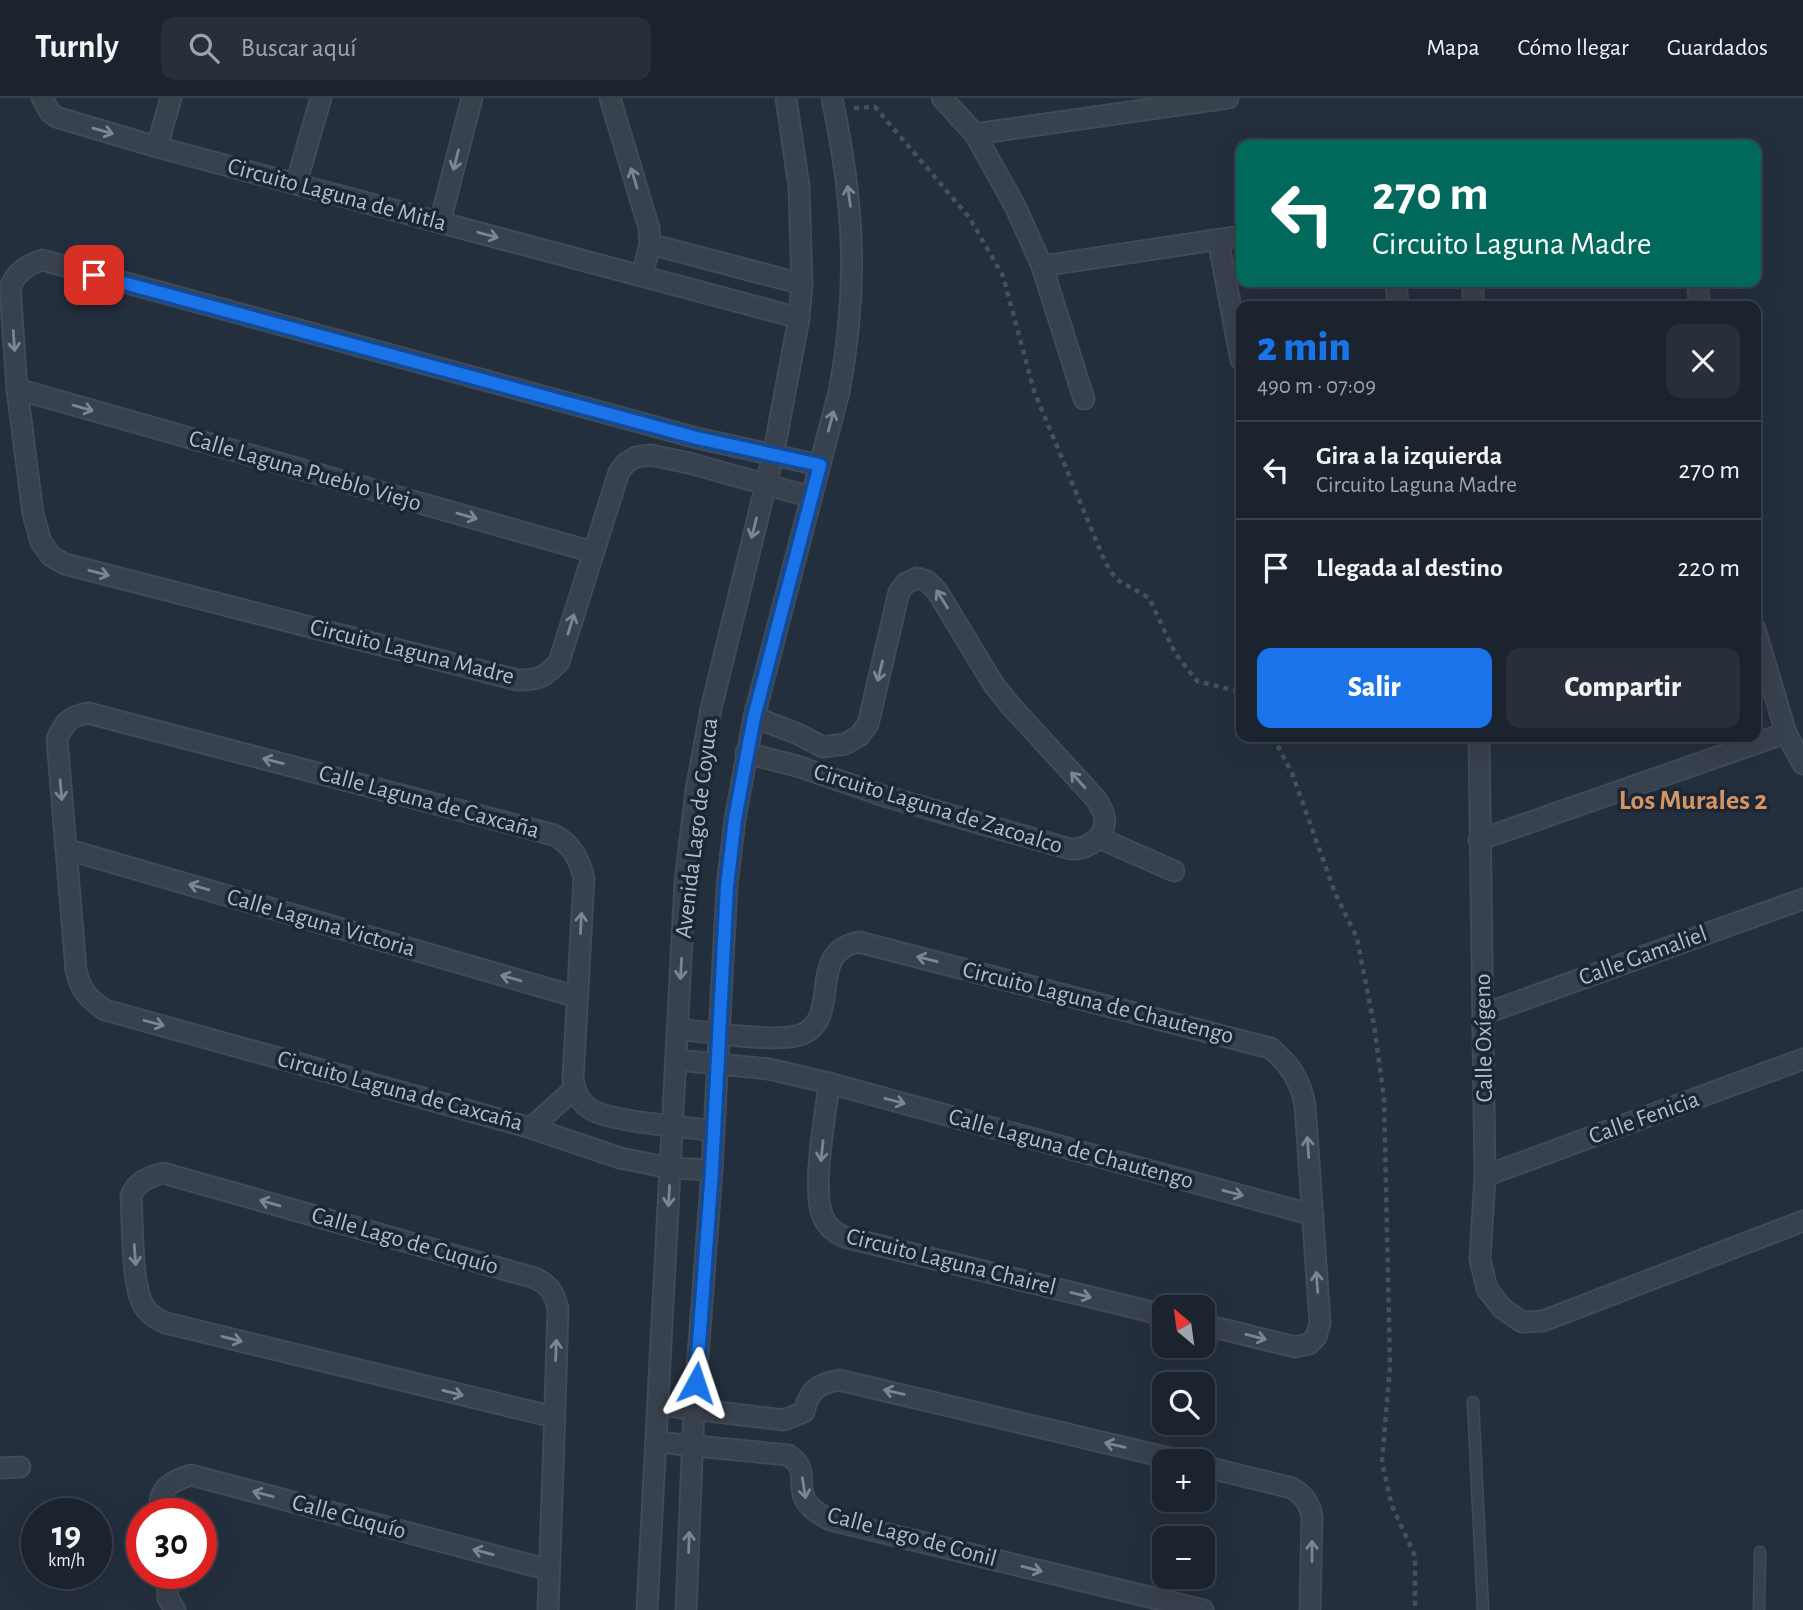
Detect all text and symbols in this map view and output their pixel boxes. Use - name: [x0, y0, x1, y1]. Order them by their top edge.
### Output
- search box: [161, 17, 651, 80]
- icon: search: [185, 29, 223, 67]
- text: Turnly: [35, 31, 119, 64]
- text: Buscar aquí: [241, 35, 357, 61]
- text: Mapa: [1426, 36, 1480, 60]
- text: Cómo llegar: [1518, 36, 1629, 60]
- text: Guardados: [1667, 36, 1768, 60]
- one-way arrow: [91, 125, 114, 138]
- one-way arrow: [449, 148, 462, 171]
- street label: Circuito Laguna de Mitla: [225, 154, 449, 236]
- one-way arrow: [627, 168, 640, 190]
- icon: left: [1257, 168, 1348, 259]
- text: 270 m: [1372, 170, 1489, 219]
- one-way arrow: [842, 185, 855, 208]
- text: Circuito Laguna Madre: [1372, 228, 1651, 260]
- one-way arrow: [476, 229, 499, 242]
- pin: [64, 245, 124, 305]
- icon: arrive: [75, 256, 113, 294]
- button: close: [1666, 324, 1740, 398]
- text: 2 min: [1257, 326, 1351, 368]
- one-way arrow: [8, 330, 21, 352]
- text: 490 m · 07:09: [1257, 375, 1376, 398]
- one-way arrow: [72, 402, 94, 415]
- one-way arrow: [825, 410, 838, 433]
- street label: Calle Laguna Pueblo Viejo: [186, 426, 424, 516]
- text: Gira a la izquierda: [1316, 443, 1502, 469]
- icon: left: [1257, 451, 1295, 489]
- text: 270 m: [1679, 457, 1740, 483]
- text: Circuito Laguna Madre: [1316, 474, 1517, 497]
- one-way arrow: [456, 511, 478, 524]
- one-way arrow: [747, 516, 761, 539]
- icon: arrive: [1257, 549, 1295, 587]
- text: Llegada al destino: [1316, 555, 1503, 581]
- text: 220 m: [1678, 555, 1740, 581]
- one-way arrow: [88, 567, 110, 580]
- one-way arrow: [934, 590, 948, 610]
- one-way arrow: [565, 613, 578, 635]
- street label: Circuito Laguna Madre: [307, 615, 517, 689]
- button: Salir: [1257, 648, 1492, 728]
- button: Compartir: [1506, 648, 1740, 728]
- one-way arrow: [873, 659, 886, 682]
- street label: Avenida Lago de Coyuca: [672, 716, 722, 940]
- one-way arrow: [262, 754, 285, 767]
- street label: Circuito Laguna de Zacoalco: [811, 760, 1065, 858]
- street label: Calle Laguna de Caxcaña: [316, 761, 542, 843]
- one-way arrow: [1070, 772, 1087, 789]
- one-way arrow: [55, 778, 68, 801]
- district label: Los Murales 2: [1619, 787, 1767, 815]
- one-way arrow: [188, 880, 210, 893]
- street label: Calle Laguna Victoria: [224, 885, 418, 961]
- one-way arrow: [575, 913, 588, 935]
- street label: Calle Gamaliel: [1576, 922, 1710, 990]
- one-way arrow: [916, 952, 939, 965]
- one-way arrow: [674, 957, 687, 980]
- street label: Circuito Laguna de Chautengo: [960, 958, 1236, 1048]
- one-way arrow: [501, 970, 523, 983]
- street label: Calle Oxígeno: [1471, 973, 1497, 1103]
- one-way arrow: [143, 1018, 165, 1031]
- street label: Circuito Laguna de Caxcaña: [275, 1047, 525, 1135]
- street label: Calle Fenicia: [1586, 1087, 1702, 1149]
- one-way arrow: [883, 1095, 906, 1108]
- street label: Calle Laguna de Chautengo: [946, 1105, 1196, 1193]
- one-way arrow: [1301, 1136, 1314, 1159]
- one-way arrow: [815, 1139, 828, 1162]
- one-way arrow: [662, 1184, 675, 1206]
- one-way arrow: [1221, 1188, 1243, 1201]
- one-way arrow: [260, 1196, 282, 1209]
- street label: Calle Lago de Cuquío: [309, 1203, 501, 1279]
- street label: Circuito Laguna Chairel: [844, 1224, 1058, 1300]
- one-way arrow: [129, 1243, 142, 1266]
- one-way arrow: [1310, 1271, 1323, 1293]
- one-way arrow: [1069, 1289, 1092, 1302]
- north arrow: [1152, 1295, 1214, 1358]
- map controls: [1152, 1295, 1215, 1589]
- one-way arrow: [1244, 1331, 1267, 1344]
- one-way arrow: [220, 1333, 243, 1346]
- one-way arrow: [550, 1338, 563, 1361]
- position arrow: [659, 1346, 733, 1420]
- button: search: [1152, 1372, 1215, 1435]
- one-way arrow: [883, 1385, 906, 1399]
- one-way arrow: [441, 1387, 464, 1400]
- one-way arrow: [1104, 1438, 1127, 1452]
- button: +: [1152, 1449, 1215, 1512]
- one-way arrow: [798, 1476, 811, 1499]
- one-way arrow: [253, 1487, 275, 1500]
- street label: Calle Cuquío: [289, 1490, 409, 1544]
- speed limit sign: 30: [126, 1498, 217, 1589]
- street label: Calle Lago de Conil: [825, 1503, 999, 1571]
- text: 19: [52, 1517, 81, 1552]
- button: −: [1152, 1526, 1215, 1589]
- one-way arrow: [682, 1531, 695, 1554]
- one-way arrow: [1305, 1540, 1319, 1563]
- one-way arrow: [473, 1545, 495, 1558]
- text: km/h: [48, 1552, 85, 1570]
- one-way arrow: [1020, 1562, 1043, 1576]

